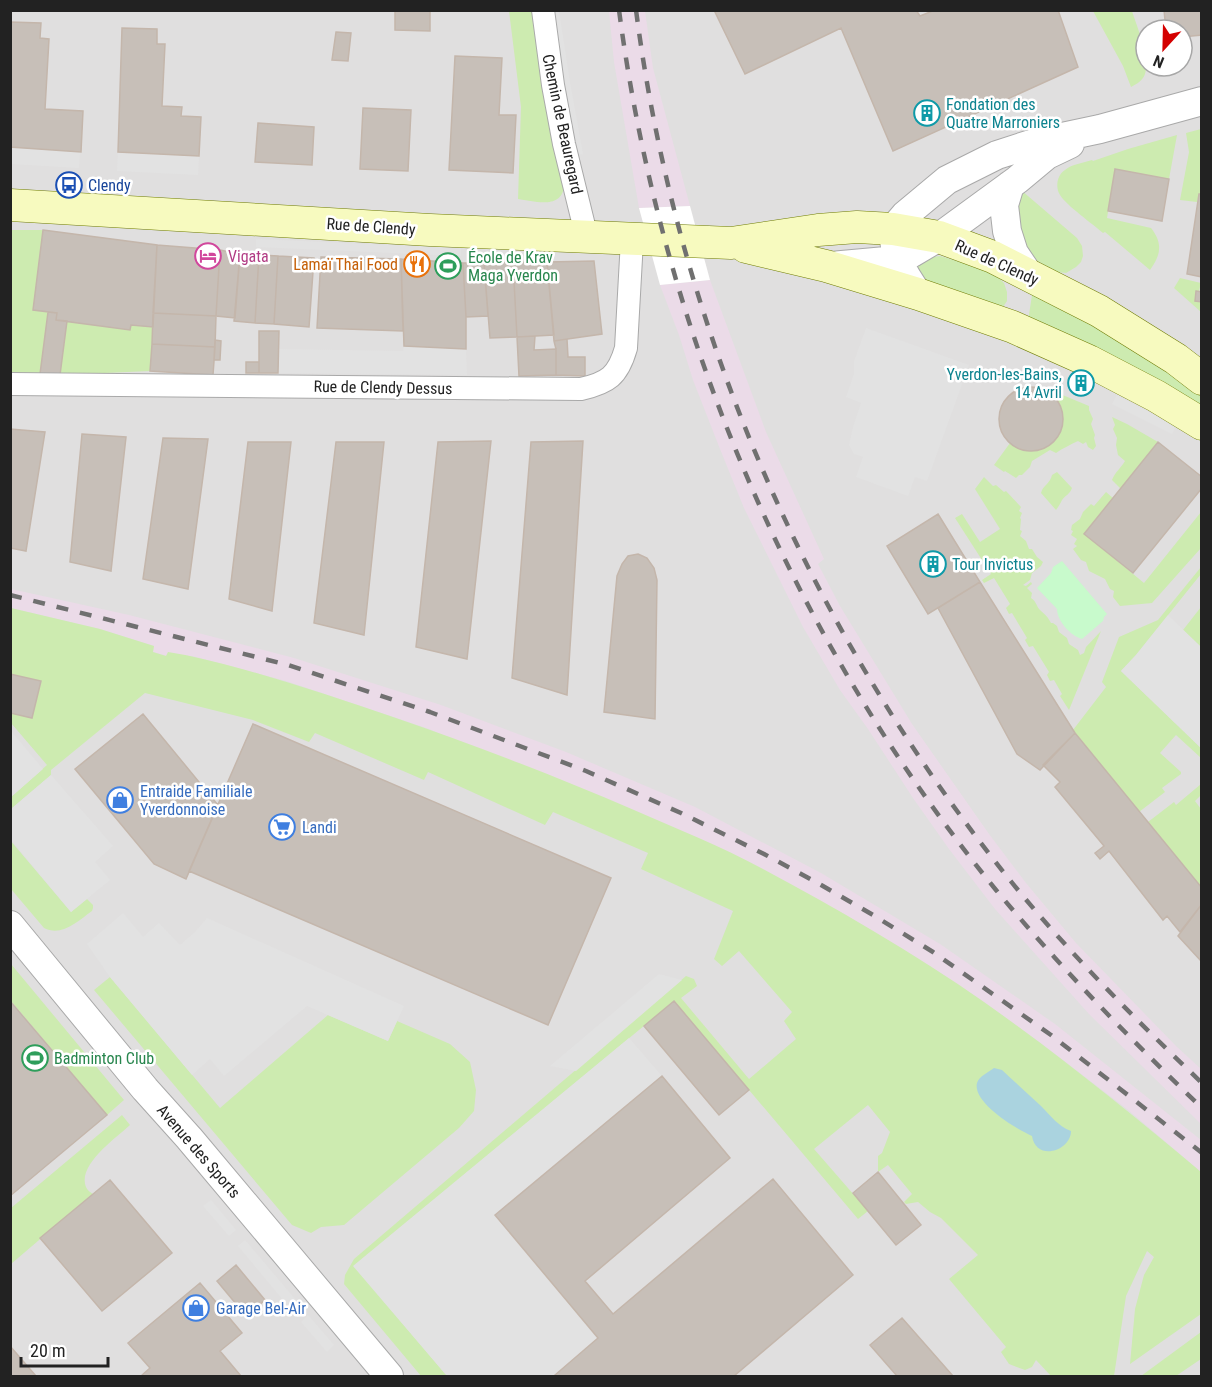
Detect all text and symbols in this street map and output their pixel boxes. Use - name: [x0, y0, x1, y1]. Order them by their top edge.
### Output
- north arrow: [1134, 18, 1194, 78]
- text: N: [1150, 51, 1167, 72]
- street label: Chemin de Beauregard: [538, 52, 587, 196]
- place label: Fondation des Quatre Marroniers: [946, 95, 1060, 132]
- building icon: Fondation des Quatre Marroniers: [912, 98, 942, 128]
- bus stop icon: Clendy: [54, 170, 84, 200]
- place label: Clendy: [88, 176, 131, 195]
- street label: Rue de Clendy: [326, 214, 416, 239]
- street label: Rue de Clendy: [952, 236, 1042, 289]
- hotel icon: Vigata: [193, 241, 223, 271]
- place label: Vigata: [228, 247, 269, 266]
- place label: École de Krav Maga Yverdon: [468, 248, 558, 285]
- restaurant icon: Lamaï Thai Food: [402, 249, 432, 279]
- sports icon: École de Krav Maga Yverdon: [433, 251, 463, 281]
- place label: Lamaï Thai Food: [293, 255, 398, 274]
- place label: Yverdon-les-Bains, 14 Avril: [946, 365, 1062, 402]
- building icon: Yverdon-les-Bains, 14 Avril: [1066, 368, 1096, 398]
- street label: Rue de Clendy Dessus: [313, 377, 453, 398]
- building icon: Tour Invictus: [918, 549, 948, 579]
- place label: Tour Invictus: [952, 555, 1033, 574]
- place label: Entraide Familiale Yverdonnoise: [140, 782, 252, 819]
- shop icon: Entraide Familiale Yverdonnoise: [105, 785, 135, 815]
- supermarket icon: Landi: [267, 812, 297, 842]
- place label: Landi: [302, 818, 337, 837]
- sports icon: Badminton Club: [20, 1043, 50, 1073]
- place label: Badminton Club: [54, 1049, 154, 1068]
- street label: Avenue des Sports: [153, 1101, 244, 1202]
- shop icon: Garage Bel-Air: [181, 1293, 211, 1323]
- place label: Garage Bel-Air: [216, 1299, 306, 1318]
- scale bar: [21, 1330, 108, 1368]
- text: 20 m: [30, 1340, 65, 1361]

